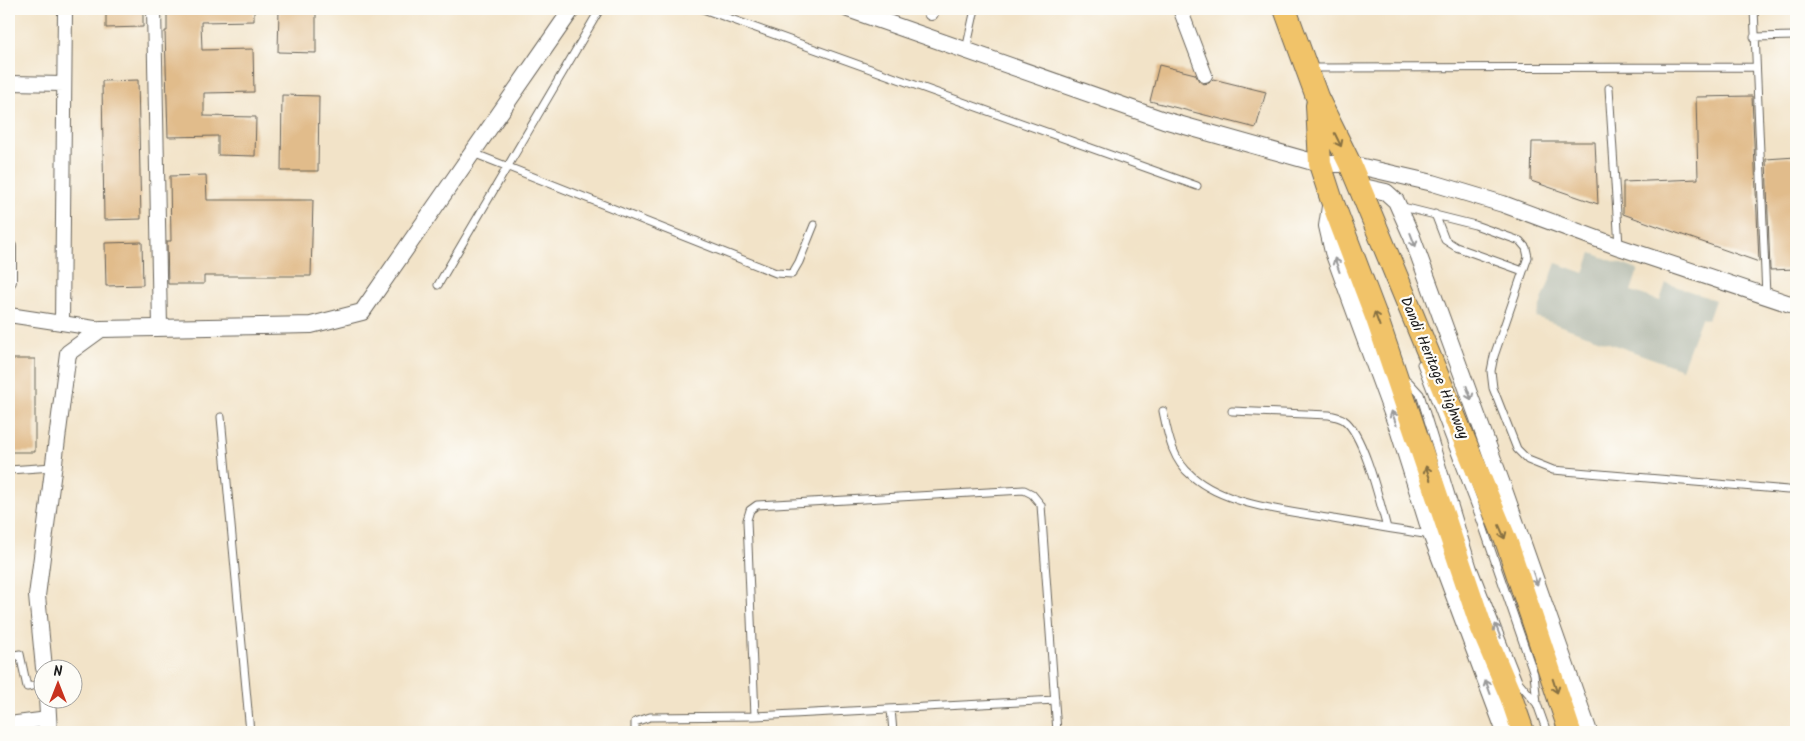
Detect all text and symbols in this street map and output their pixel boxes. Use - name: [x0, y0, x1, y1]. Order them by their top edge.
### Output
- one-way arrow: [1333, 133, 1343, 148]
- one-way arrow: [1408, 232, 1418, 247]
- one-way arrow: [1332, 258, 1341, 273]
- street label: Dandi Heritage Highway: [1393, 293, 1475, 444]
- one-way arrow: [1372, 312, 1381, 327]
- one-way arrow: [1465, 384, 1474, 400]
- one-way arrow: [1389, 410, 1398, 426]
- one-way arrow: [1423, 465, 1433, 481]
- one-way arrow: [1499, 525, 1508, 540]
- one-way arrow: [1531, 570, 1540, 586]
- one-way arrow: [1493, 624, 1502, 639]
- north arrow: [32, 658, 82, 708]
- text: N: [54, 661, 63, 683]
- one-way arrow: [1550, 678, 1560, 694]
- one-way arrow: [1483, 679, 1492, 695]

